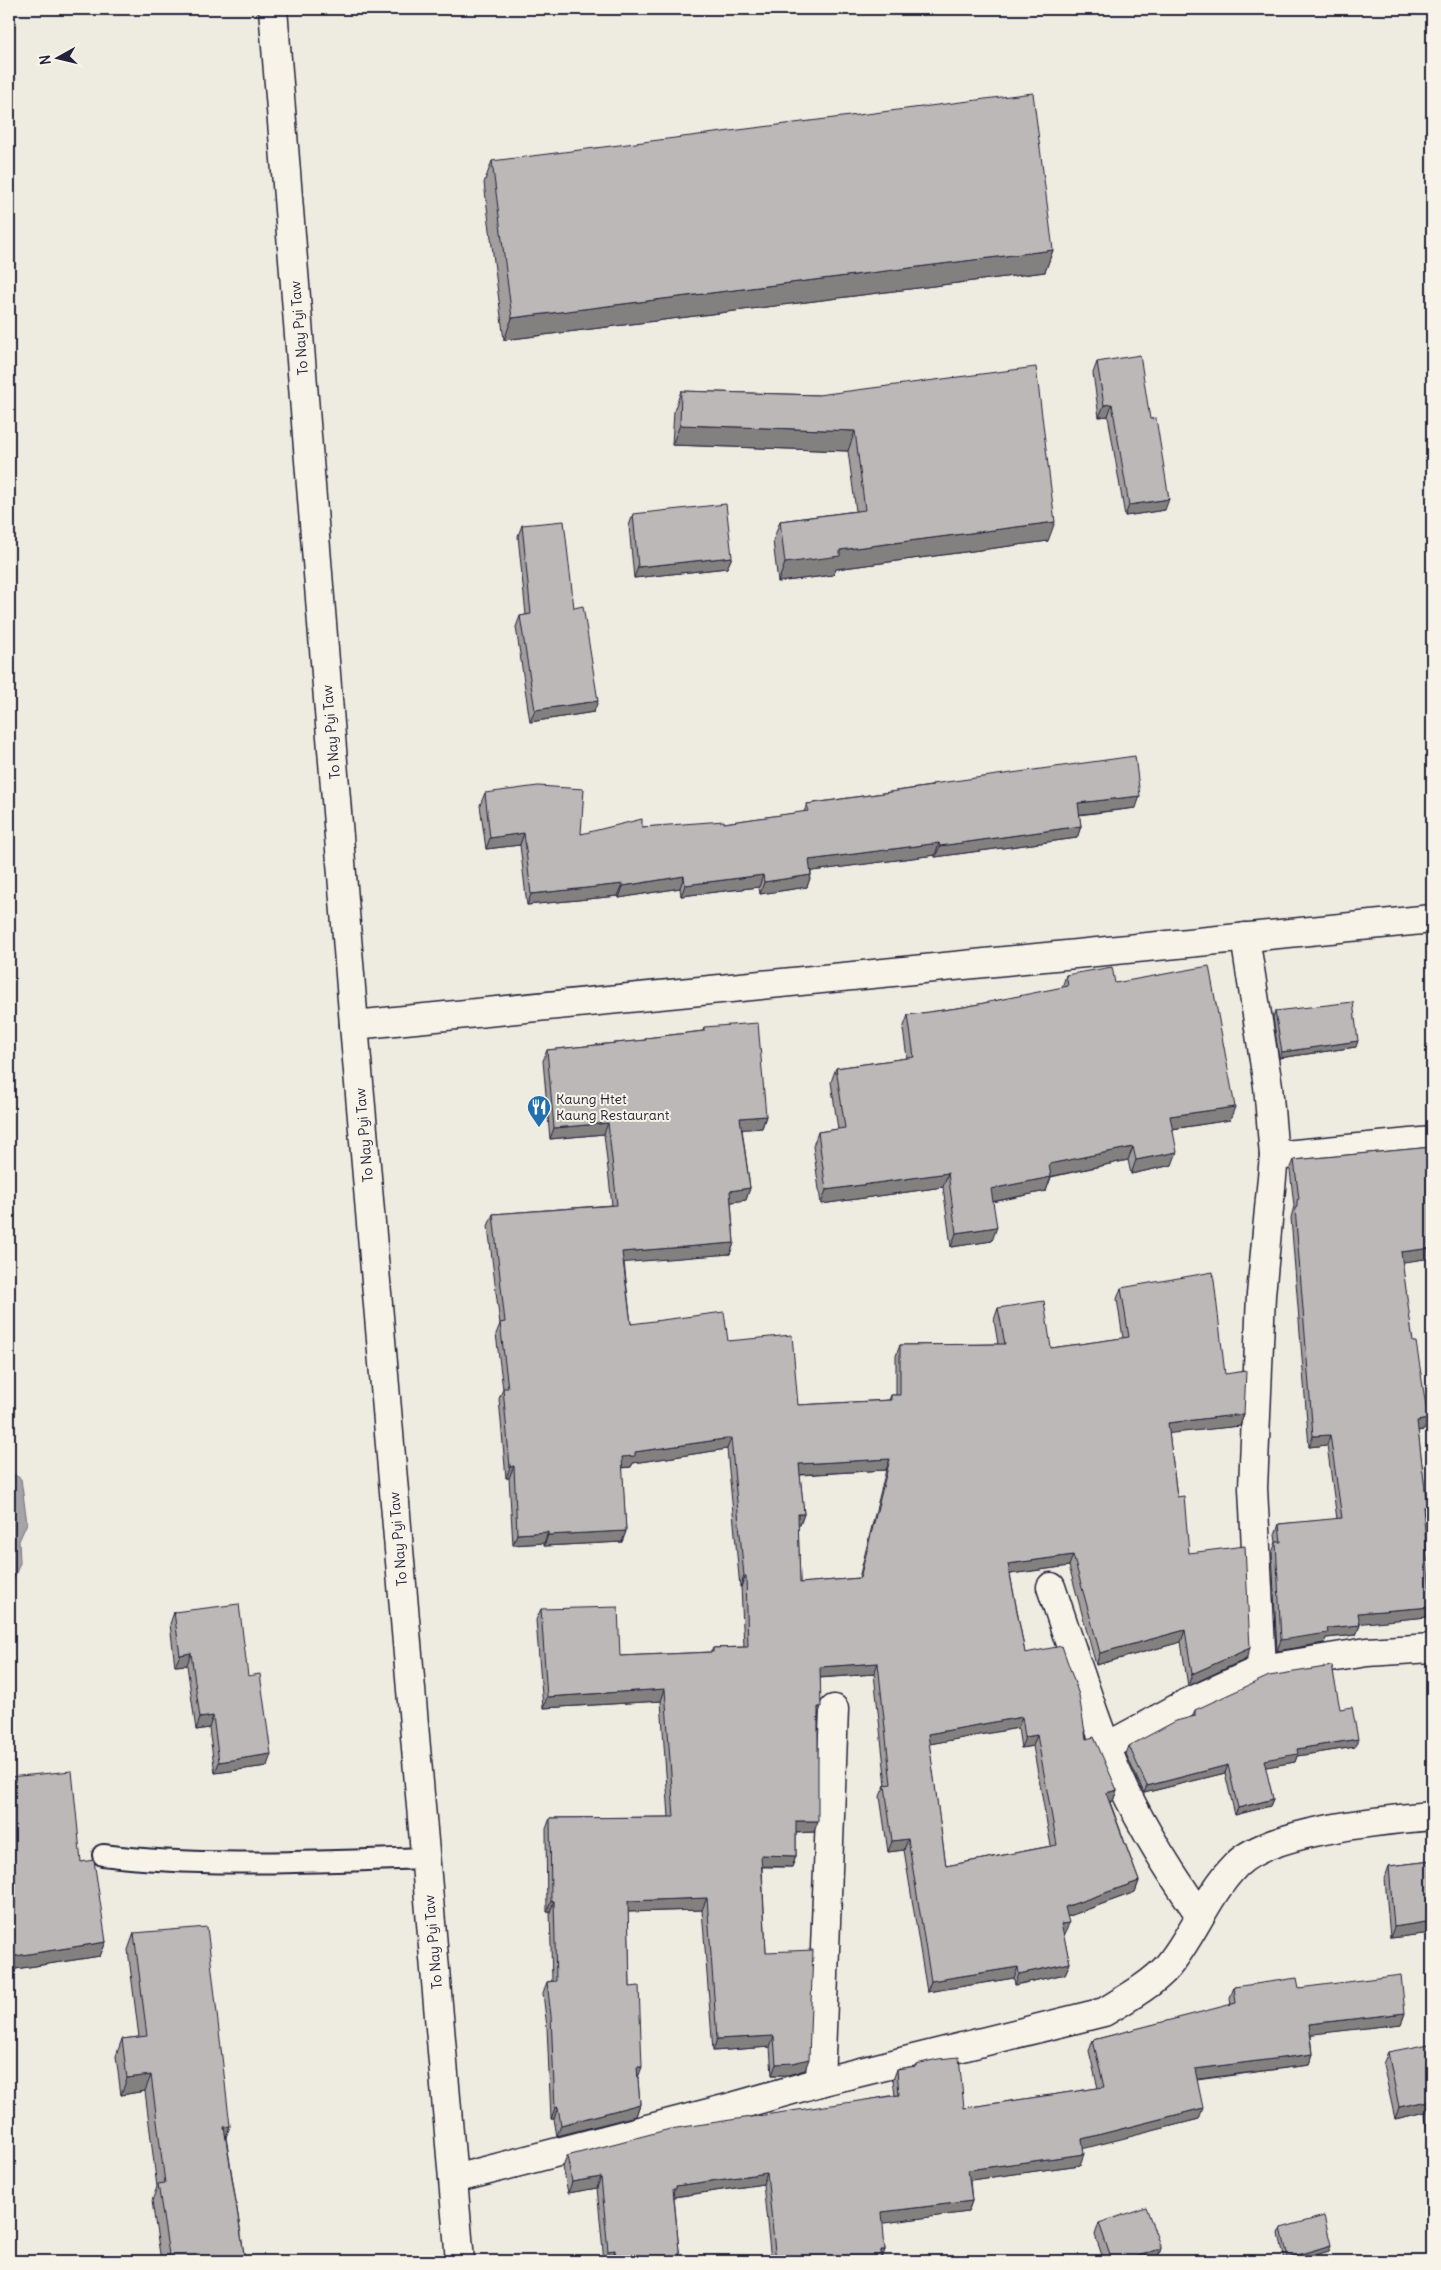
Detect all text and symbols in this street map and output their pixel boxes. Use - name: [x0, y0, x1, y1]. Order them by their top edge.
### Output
- north arrow: [32, 32, 82, 82]
- text: N: [36, 54, 55, 66]
- street label: To Nay Pyi Taw: [286, 280, 312, 376]
- street label: To Nay Pyi Taw: [318, 684, 344, 780]
- street label: To Nay Pyi Taw: [351, 1087, 377, 1183]
- place label: Kaung Htet Kaung Restaurant: [556, 1090, 670, 1124]
- restaurant icon: Kaung Htet Kaung Restaurant: [526, 1094, 552, 1128]
- street label: To Nay Pyi Taw: [385, 1491, 411, 1587]
- street label: To Nay Pyi Taw: [420, 1894, 446, 1990]

